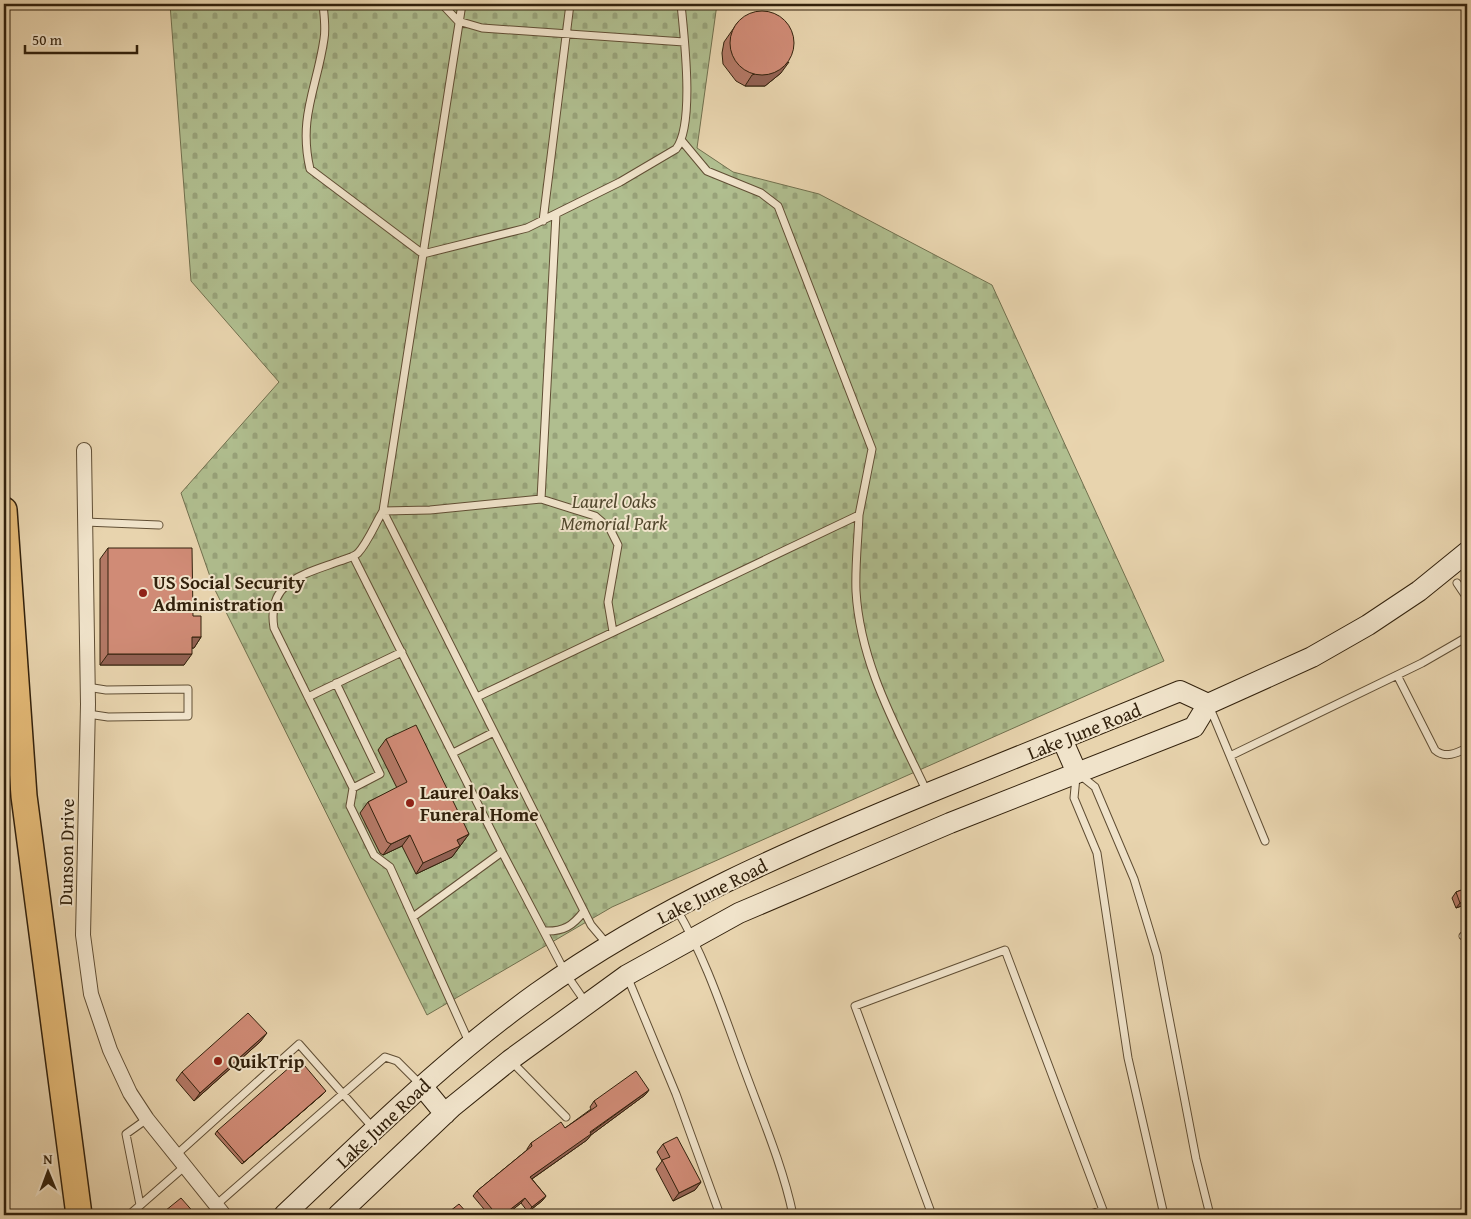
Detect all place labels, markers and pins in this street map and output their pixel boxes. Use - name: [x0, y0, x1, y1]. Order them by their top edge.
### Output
- place label: US Social Security Administration: [153, 568, 305, 618]
- marker: US Social Security Administration: [137, 587, 149, 599]
- place label: Laurel Oaks Funeral Home: [420, 778, 539, 828]
- marker: Laurel Oaks Funeral Home: [404, 797, 416, 809]
- place label: QuikTrip: [228, 1047, 304, 1075]
- marker: QuikTrip: [212, 1055, 224, 1067]

